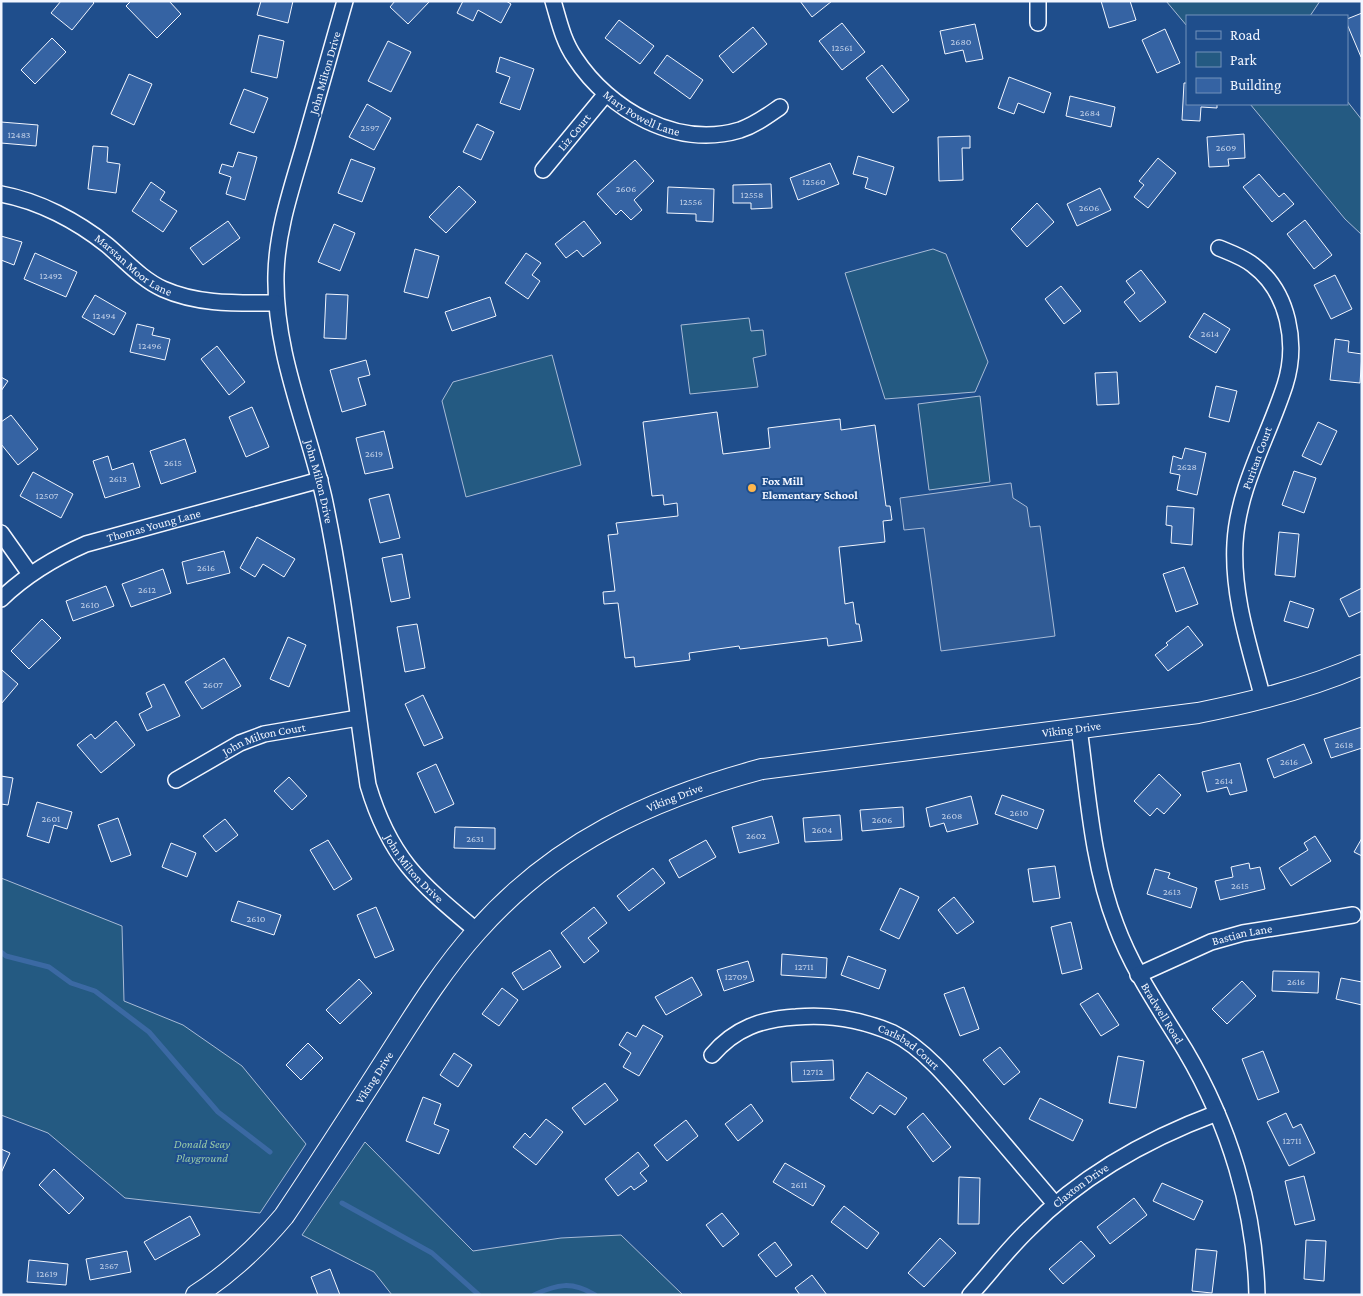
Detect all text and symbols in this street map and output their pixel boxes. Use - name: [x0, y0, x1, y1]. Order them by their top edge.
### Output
- legend: [1186, 15, 1348, 105]
- text: Road: [1230, 27, 1261, 43]
- street label: John Milton Drive: [306, 30, 344, 117]
- house number: 2680: [951, 36, 972, 47]
- house number: 12561: [831, 42, 853, 53]
- text: Park: [1230, 52, 1257, 68]
- text: Building: [1230, 77, 1281, 94]
- street label: Mary Powell Lane: [600, 87, 681, 139]
- house number: 2684: [1080, 107, 1100, 118]
- street label: Liz Court: [555, 110, 594, 154]
- house number: 2597: [361, 122, 380, 133]
- house number: 12483: [7, 129, 31, 140]
- house number: 2609: [1216, 142, 1236, 153]
- house number: 12560: [802, 176, 826, 187]
- house number: 2606: [616, 183, 636, 194]
- house number: 12558: [741, 189, 763, 200]
- house number: 12556: [680, 196, 702, 207]
- house number: 2606: [1079, 202, 1099, 213]
- street label: Marstan Moor Lane: [92, 231, 174, 299]
- house number: 12492: [40, 270, 63, 281]
- house number: 12494: [92, 310, 116, 321]
- house number: 2614: [1201, 328, 1219, 339]
- house number: 12496: [138, 340, 162, 351]
- street label: Puritan Court: [1239, 424, 1275, 491]
- street label: John Milton Drive: [301, 437, 336, 525]
- house number: 2619: [365, 448, 383, 459]
- house number: 2615: [164, 457, 182, 468]
- house number: 2628: [1177, 461, 1197, 472]
- house number: 2613: [109, 473, 127, 484]
- place label: Fox Mill Elementary School: [762, 474, 858, 502]
- marker: Fox Mill Elementary School: [746, 482, 758, 494]
- house number: 12507: [36, 490, 59, 501]
- street label: Thomas Young Lane: [105, 506, 202, 545]
- house number: 2616: [197, 562, 215, 573]
- house number: 2612: [138, 584, 156, 595]
- house number: 2610: [81, 599, 100, 610]
- house number: 2607: [203, 679, 223, 690]
- street label: Viking Drive: [1041, 719, 1102, 740]
- street label: John Milton Court: [219, 720, 308, 759]
- house number: 2618: [1335, 739, 1353, 750]
- house number: 2616: [1280, 756, 1298, 767]
- house number: 2614: [1215, 775, 1233, 786]
- street label: Viking Drive: [644, 780, 704, 815]
- house number: 2610: [1010, 807, 1029, 818]
- house number: 2608: [942, 810, 962, 821]
- house number: 2601: [42, 813, 60, 824]
- house number: 2606: [872, 814, 892, 825]
- house number: 2604: [812, 824, 832, 835]
- house number: 2602: [746, 830, 766, 841]
- street label: John Milton Drive: [381, 831, 446, 906]
- house number: 2631: [466, 833, 484, 844]
- house number: 2615: [1231, 880, 1249, 891]
- house number: 2613: [1163, 886, 1181, 897]
- house number: 2610: [247, 913, 266, 924]
- street label: Bastian Lane: [1210, 921, 1273, 948]
- house number: 12711: [794, 961, 814, 972]
- house number: 12709: [724, 971, 748, 982]
- house number: 2616: [1287, 976, 1305, 987]
- street label: Bradwell Road: [1138, 980, 1187, 1047]
- street label: Carlsbad Court: [876, 1021, 943, 1073]
- street label: Viking Drive: [352, 1049, 396, 1106]
- house number: 12712: [803, 1066, 824, 1077]
- house number: 12711: [1282, 1135, 1302, 1146]
- park label: Donald Seay Playground: [174, 1137, 230, 1165]
- street label: Claxton Drive: [1050, 1160, 1111, 1211]
- house number: 2611: [791, 1179, 807, 1190]
- house number: 2567: [100, 1260, 119, 1271]
- house number: 12619: [36, 1268, 58, 1279]

